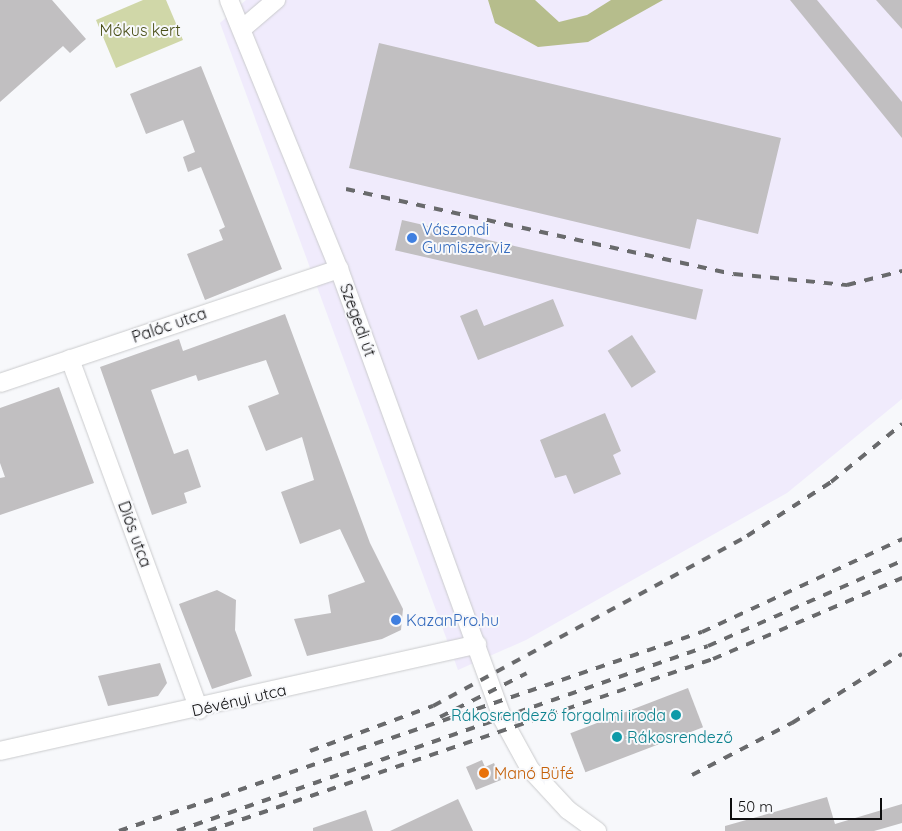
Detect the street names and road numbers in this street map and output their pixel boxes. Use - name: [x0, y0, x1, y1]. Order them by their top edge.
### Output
- street label: Szegedi út: [336, 281, 380, 359]
- street label: Palóc utca: [129, 303, 209, 347]
- street label: Diós utca: [114, 498, 156, 570]
- street label: Dévényi utca: [190, 680, 288, 720]

